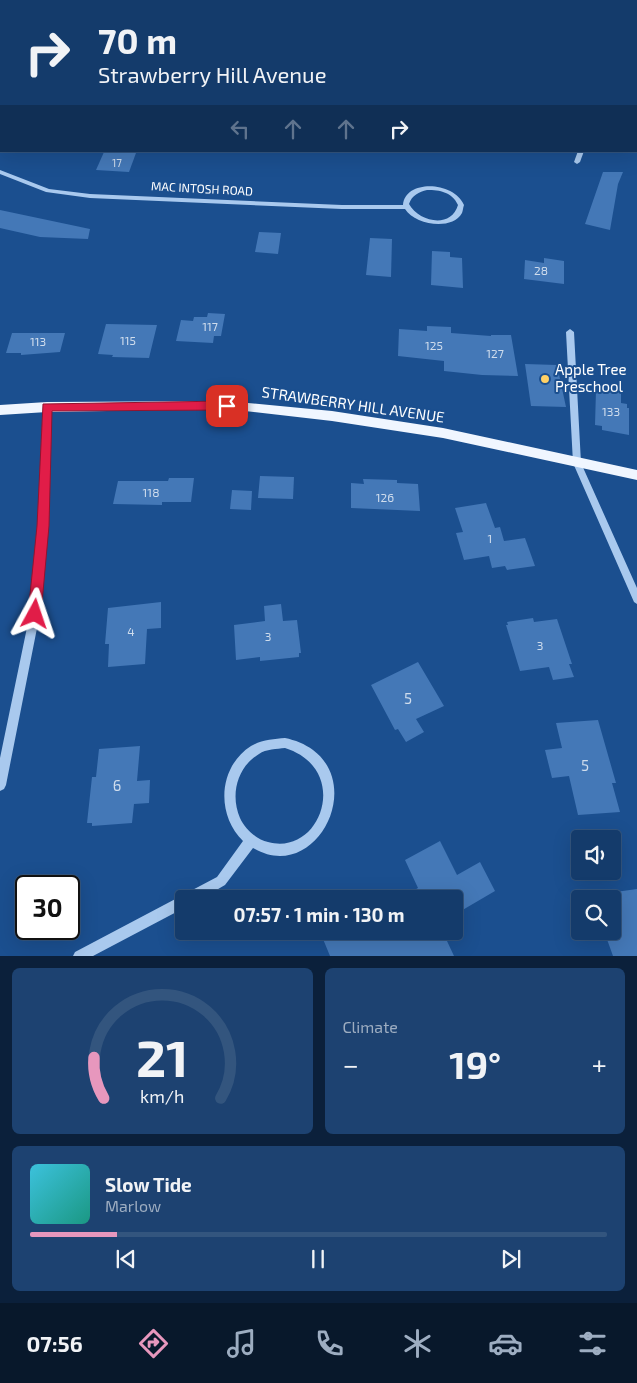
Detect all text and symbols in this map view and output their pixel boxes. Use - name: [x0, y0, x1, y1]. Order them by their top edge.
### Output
- text: 70 m: [98, 19, 177, 61]
- icon: right: [15, 20, 80, 85]
- text: Strawberry Hill Avenue: [98, 61, 326, 87]
- icon: left: [226, 115, 254, 143]
- icon: ahead: [279, 115, 307, 143]
- icon: ahead: [332, 115, 360, 143]
- icon: right: [385, 115, 413, 143]
- house number: 17: [112, 156, 122, 169]
- street label: MAC INTOSH ROAD: [151, 178, 253, 198]
- house number: 28: [534, 263, 548, 277]
- house number: 117: [202, 319, 218, 333]
- house number: 115: [120, 333, 136, 347]
- house number: 113: [30, 334, 46, 348]
- house number: 125: [425, 338, 443, 352]
- house number: 127: [486, 346, 504, 360]
- place label: Apple Tree Preschool: [555, 360, 627, 395]
- marker: Apple Tree Preschool: [539, 373, 551, 385]
- street label: STRAWBERRY HILL AVENUE: [261, 382, 446, 426]
- pin: [206, 385, 248, 427]
- icon: arrive: [213, 392, 241, 420]
- house number: 133: [602, 404, 620, 418]
- house number: 118: [143, 485, 159, 499]
- house number: 126: [376, 490, 394, 504]
- house number: 1: [488, 531, 492, 545]
- position arrow: [8, 587, 60, 639]
- house number: 4: [127, 624, 135, 638]
- house number: 3: [265, 629, 271, 643]
- house number: 3: [537, 638, 543, 652]
- house number: 5: [404, 689, 412, 707]
- house number: 5: [581, 756, 589, 774]
- house number: 6: [113, 776, 121, 794]
- map controls: [571, 830, 621, 940]
- button: sound: [571, 830, 621, 880]
- speed limit sign: 30: [15, 875, 80, 940]
- button: search: [571, 890, 621, 940]
- text: 07:57 · 1 min · 130 m: [234, 903, 404, 926]
- text: Climate: [343, 1017, 398, 1036]
- text: 21: [136, 1025, 189, 1087]
- text: 19°: [449, 1041, 501, 1087]
- text: −: [343, 1047, 359, 1081]
- text: +: [592, 1047, 607, 1081]
- text: km/h: [140, 1085, 184, 1107]
- text: Slow Tide: [105, 1173, 192, 1196]
- text: Marlow: [105, 1196, 161, 1215]
- icon: previous: [112, 1245, 140, 1273]
- icon: pause: [304, 1245, 332, 1273]
- icon: next: [497, 1245, 525, 1273]
- icon: directions: [136, 1326, 171, 1361]
- icon: music: [224, 1326, 259, 1361]
- icon: phone: [312, 1326, 347, 1361]
- icon: climate: [400, 1326, 435, 1361]
- icon: car: [488, 1326, 523, 1361]
- icon: filters: [575, 1326, 610, 1361]
- text: 07:56: [26, 1330, 83, 1356]

